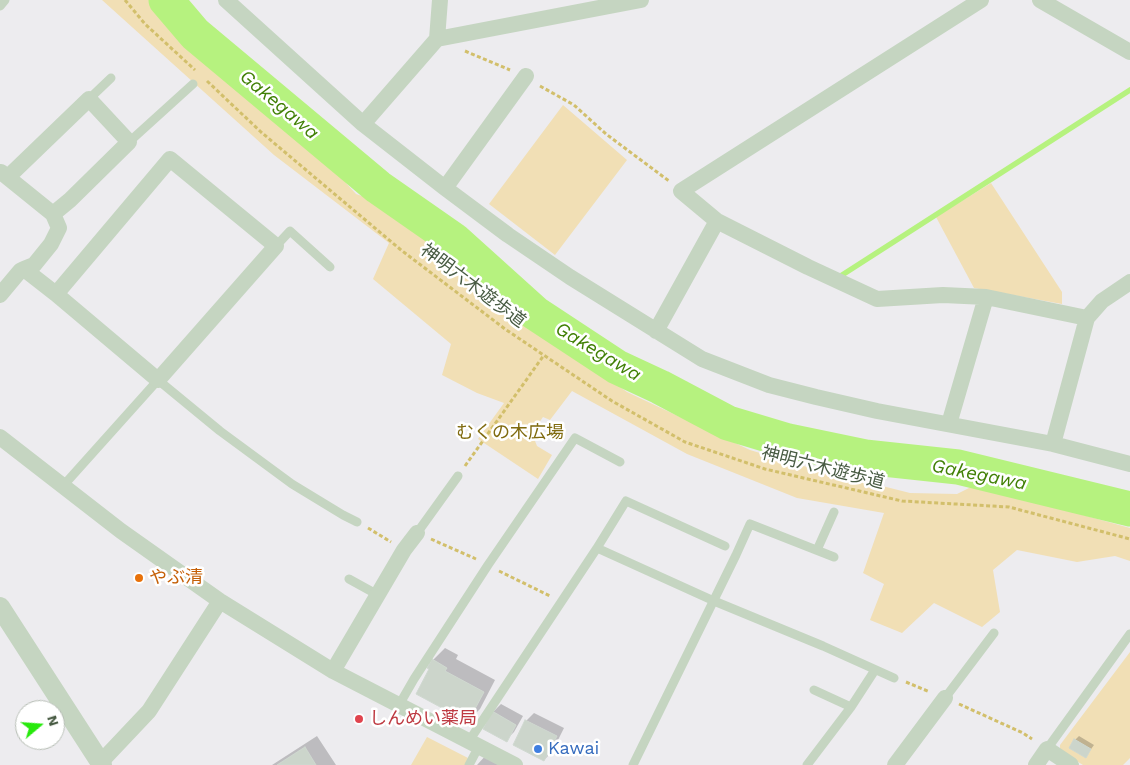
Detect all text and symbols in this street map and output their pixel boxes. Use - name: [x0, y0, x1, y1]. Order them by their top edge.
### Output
- water label: Gakegawa: [235, 65, 323, 145]
- street label: 神明六木遊歩道: [416, 239, 530, 333]
- water label: Gakegawa: [551, 317, 645, 387]
- park label: むくの木広場: [456, 422, 564, 444]
- street label: 神明六木遊歩道: [759, 442, 887, 494]
- water label: Gakegawa: [930, 455, 1028, 495]
- place label: やぶ清: [149, 567, 203, 589]
- marker: やぶ清: [133, 572, 145, 584]
- north arrow: [15, 700, 65, 750]
- place label: しんめい薬局: [369, 708, 477, 730]
- text: N: [44, 713, 63, 728]
- marker: しんめい薬局: [353, 713, 365, 725]
- place label: Kawai: [548, 738, 599, 760]
- marker: Kawai: [532, 743, 544, 755]

